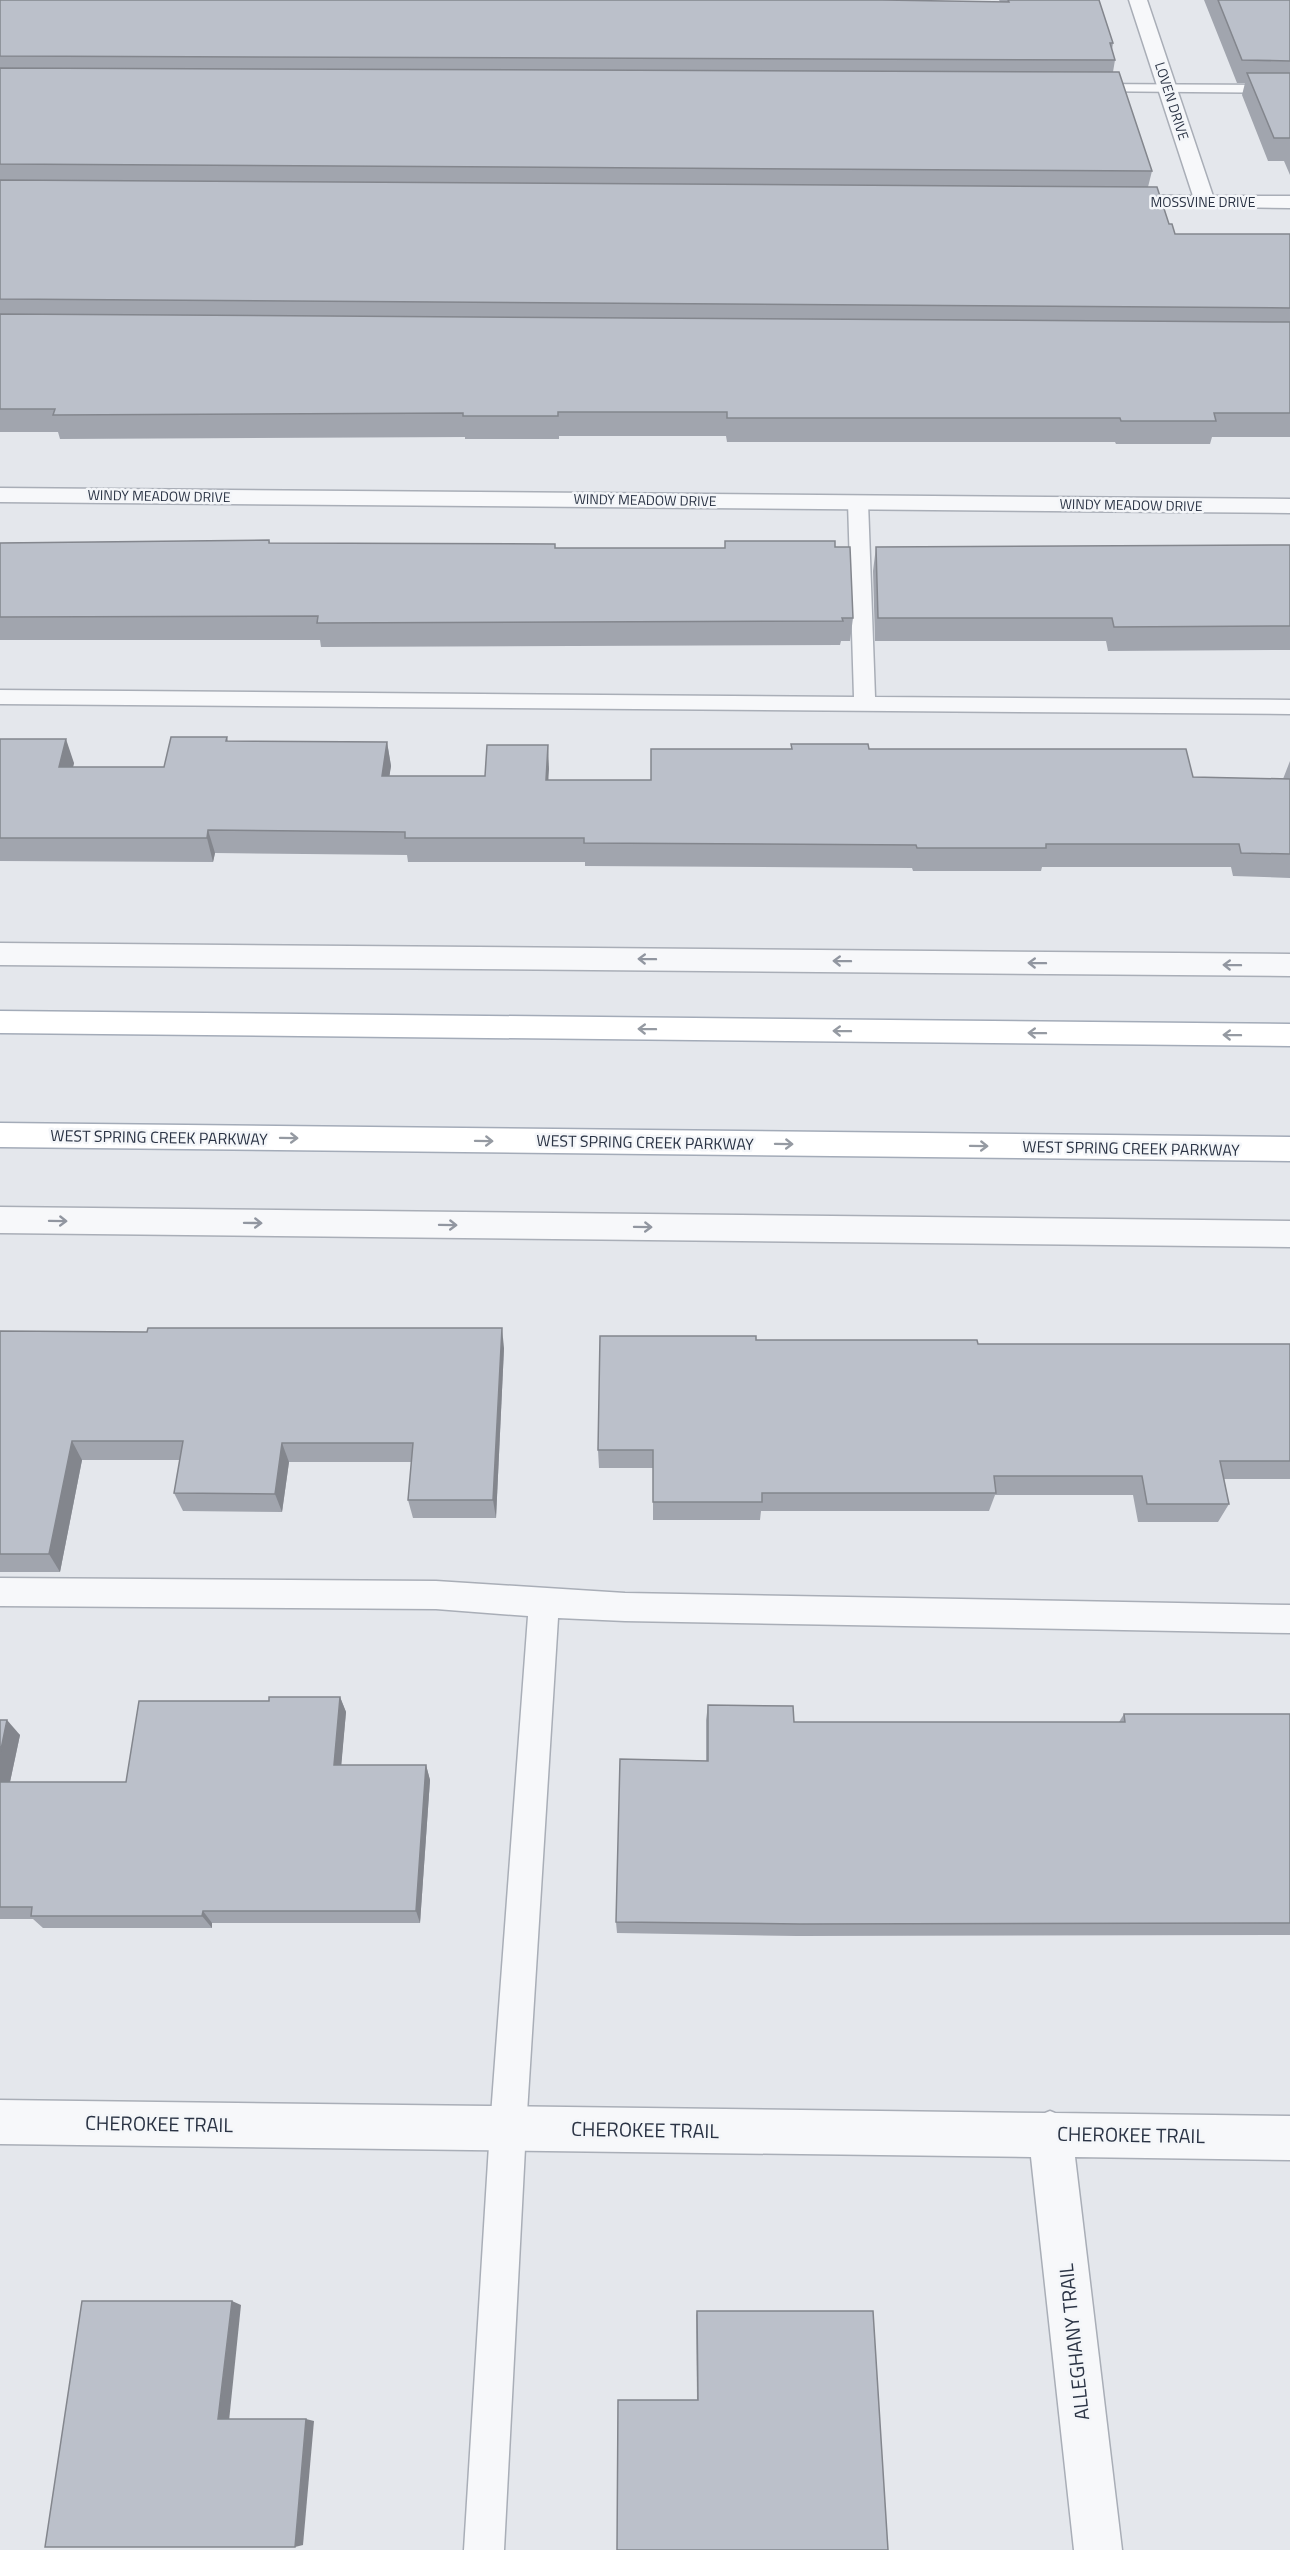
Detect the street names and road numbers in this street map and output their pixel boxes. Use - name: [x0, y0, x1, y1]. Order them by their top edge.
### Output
- street label: LOVEN DRIVE: [1150, 59, 1195, 143]
- street label: MOSSVINE DRIVE: [1151, 191, 1256, 212]
- street label: WINDY MEADOW DRIVE: [87, 484, 231, 507]
- street label: WINDY MEADOW DRIVE: [573, 488, 717, 511]
- street label: WINDY MEADOW DRIVE: [1059, 493, 1203, 516]
- street label: WEST SPRING CREEK PARKWAY: [50, 1123, 268, 1151]
- street label: WEST SPRING CREEK PARKWAY: [536, 1128, 754, 1156]
- street label: WEST SPRING CREEK PARKWAY: [1022, 1134, 1240, 1162]
- street label: CHEROKEE TRAIL: [85, 2107, 234, 2140]
- street label: CHEROKEE TRAIL: [571, 2113, 720, 2146]
- street label: CHEROKEE TRAIL: [1057, 2118, 1206, 2151]
- street label: ALLEGHANY TRAIL: [1050, 2262, 1097, 2422]

